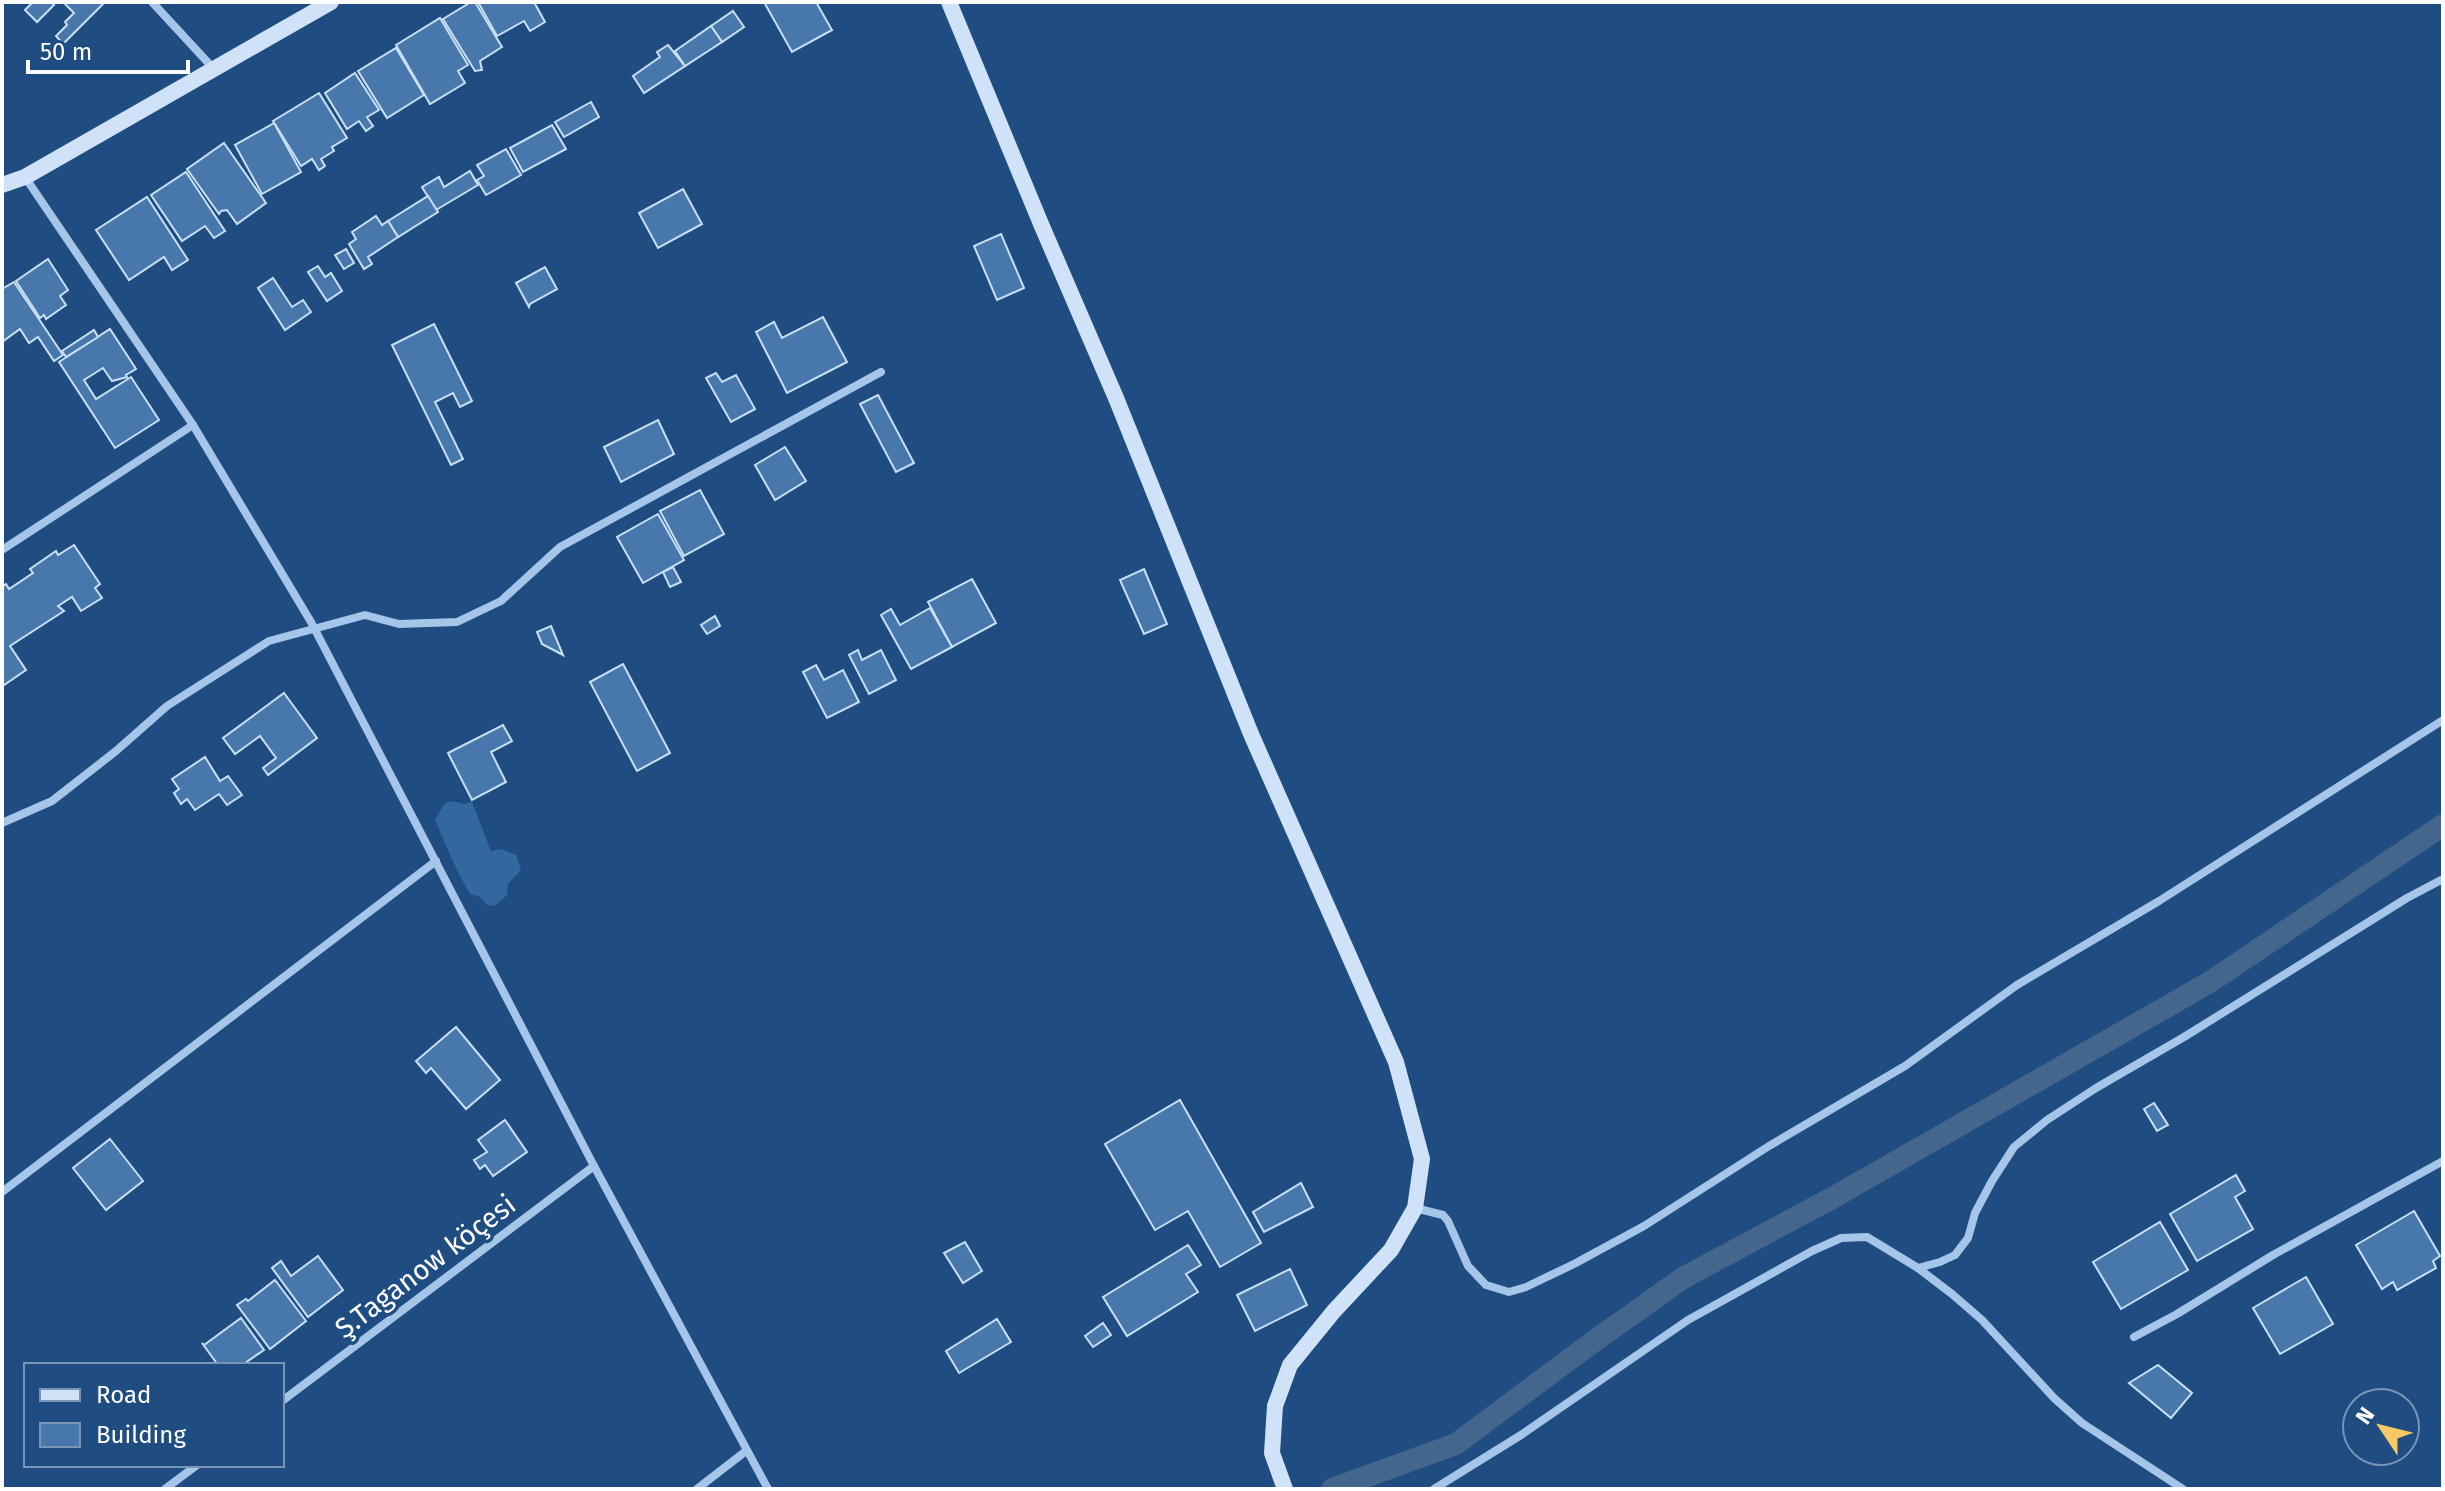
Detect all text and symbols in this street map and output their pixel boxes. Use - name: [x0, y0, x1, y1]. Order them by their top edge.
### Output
- scale bar: [28, 24, 188, 74]
- text: 50 m: [40, 38, 92, 66]
- street label: Ş.Taganow köçesi: [329, 1188, 522, 1345]
- legend: [24, 1363, 284, 1467]
- text: Road: [96, 1381, 151, 1409]
- north arrow: [2341, 1387, 2421, 1467]
- text: N: [2350, 1402, 2380, 1430]
- text: Building: [96, 1421, 186, 1449]

